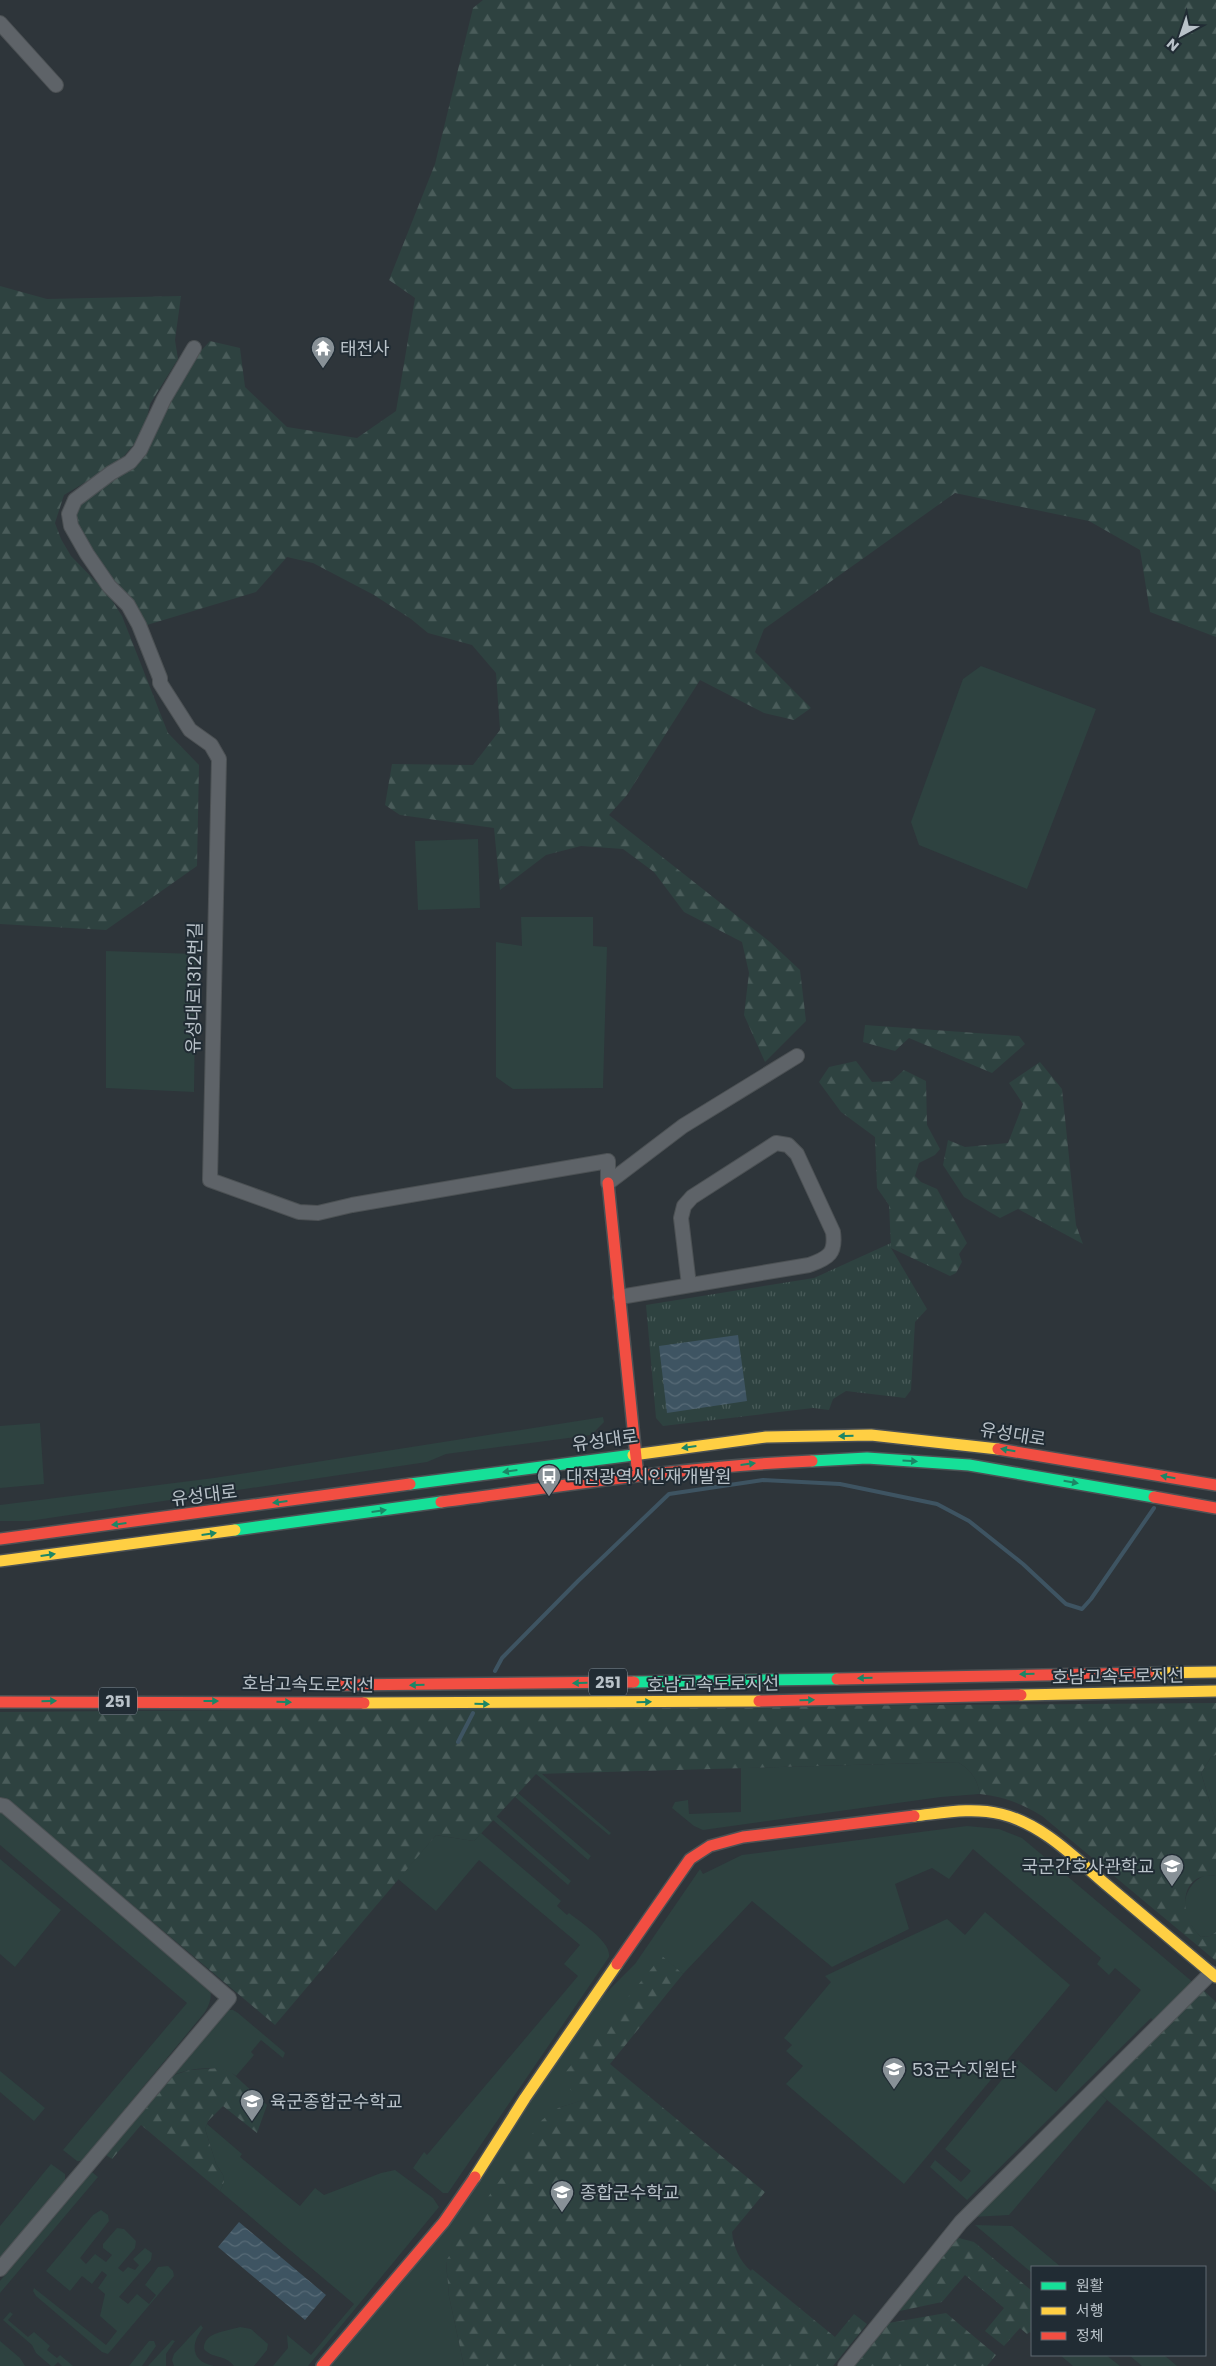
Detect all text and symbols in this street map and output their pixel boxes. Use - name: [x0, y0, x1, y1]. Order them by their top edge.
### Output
- north arrow: [1156, 10, 1206, 60]
- text: N: [1162, 34, 1183, 56]
- temple icon: 태전사: [310, 335, 336, 369]
- place label: 태전사: [340, 336, 390, 361]
- street label: 유성대로1312번길: [180, 922, 208, 1054]
- street label: 유성대로: [978, 1416, 1048, 1452]
- street label: 유성대로: [570, 1423, 640, 1457]
- one-way arrow: [838, 1432, 854, 1440]
- one-way arrow: [680, 1443, 696, 1451]
- one-way arrow: [999, 1446, 1015, 1454]
- one-way arrow: [903, 1457, 919, 1465]
- one-way arrow: [740, 1460, 756, 1468]
- bus stop icon: 대전광역시인재개발원: [536, 1463, 562, 1497]
- place label: 대전광역시인재개발원: [566, 1464, 732, 1489]
- one-way arrow: [502, 1467, 518, 1475]
- one-way arrow: [1160, 1473, 1176, 1481]
- street label: 유성대로: [170, 1479, 238, 1511]
- one-way arrow: [1063, 1479, 1079, 1487]
- one-way arrow: [272, 1499, 288, 1507]
- one-way arrow: [371, 1507, 387, 1515]
- one-way arrow: [111, 1520, 127, 1528]
- one-way arrow: [202, 1529, 218, 1537]
- one-way arrow: [41, 1551, 57, 1559]
- street label: 호남고속도로지선: [1052, 1662, 1184, 1690]
- road number: 251: [589, 1668, 627, 1695]
- street label: 호남고속도로지선: [242, 1670, 374, 1698]
- street label: 호남고속도로지선: [647, 1670, 779, 1698]
- one-way arrow: [1019, 1671, 1035, 1679]
- one-way arrow: [857, 1675, 873, 1683]
- one-way arrow: [572, 1679, 588, 1687]
- one-way arrow: [409, 1681, 425, 1689]
- road number: 251: [99, 1688, 137, 1714]
- one-way arrow: [799, 1696, 815, 1704]
- one-way arrow: [41, 1697, 57, 1705]
- one-way arrow: [203, 1697, 219, 1705]
- one-way arrow: [277, 1698, 293, 1706]
- one-way arrow: [637, 1698, 653, 1706]
- one-way arrow: [474, 1700, 490, 1708]
- school or university icon: 국군간호사관학교: [1159, 1853, 1185, 1887]
- place label: 국군간호사관학교: [1022, 1854, 1154, 1879]
- school or university icon: 53군수지원단: [881, 2056, 907, 2090]
- place label: 53군수지원단: [912, 2057, 1017, 2082]
- school or university icon: 육군종합군수학교: [239, 2088, 265, 2122]
- place label: 육군종합군수학교: [270, 2089, 402, 2114]
- school or university icon: 종합군수학교: [549, 2179, 575, 2213]
- place label: 종합군수학교: [580, 2180, 679, 2205]
- legend: [1031, 2266, 1206, 2356]
- text: 원활: [1076, 2275, 1104, 2296]
- text: 서행: [1076, 2300, 1104, 2321]
- text: 정체: [1076, 2325, 1104, 2346]

